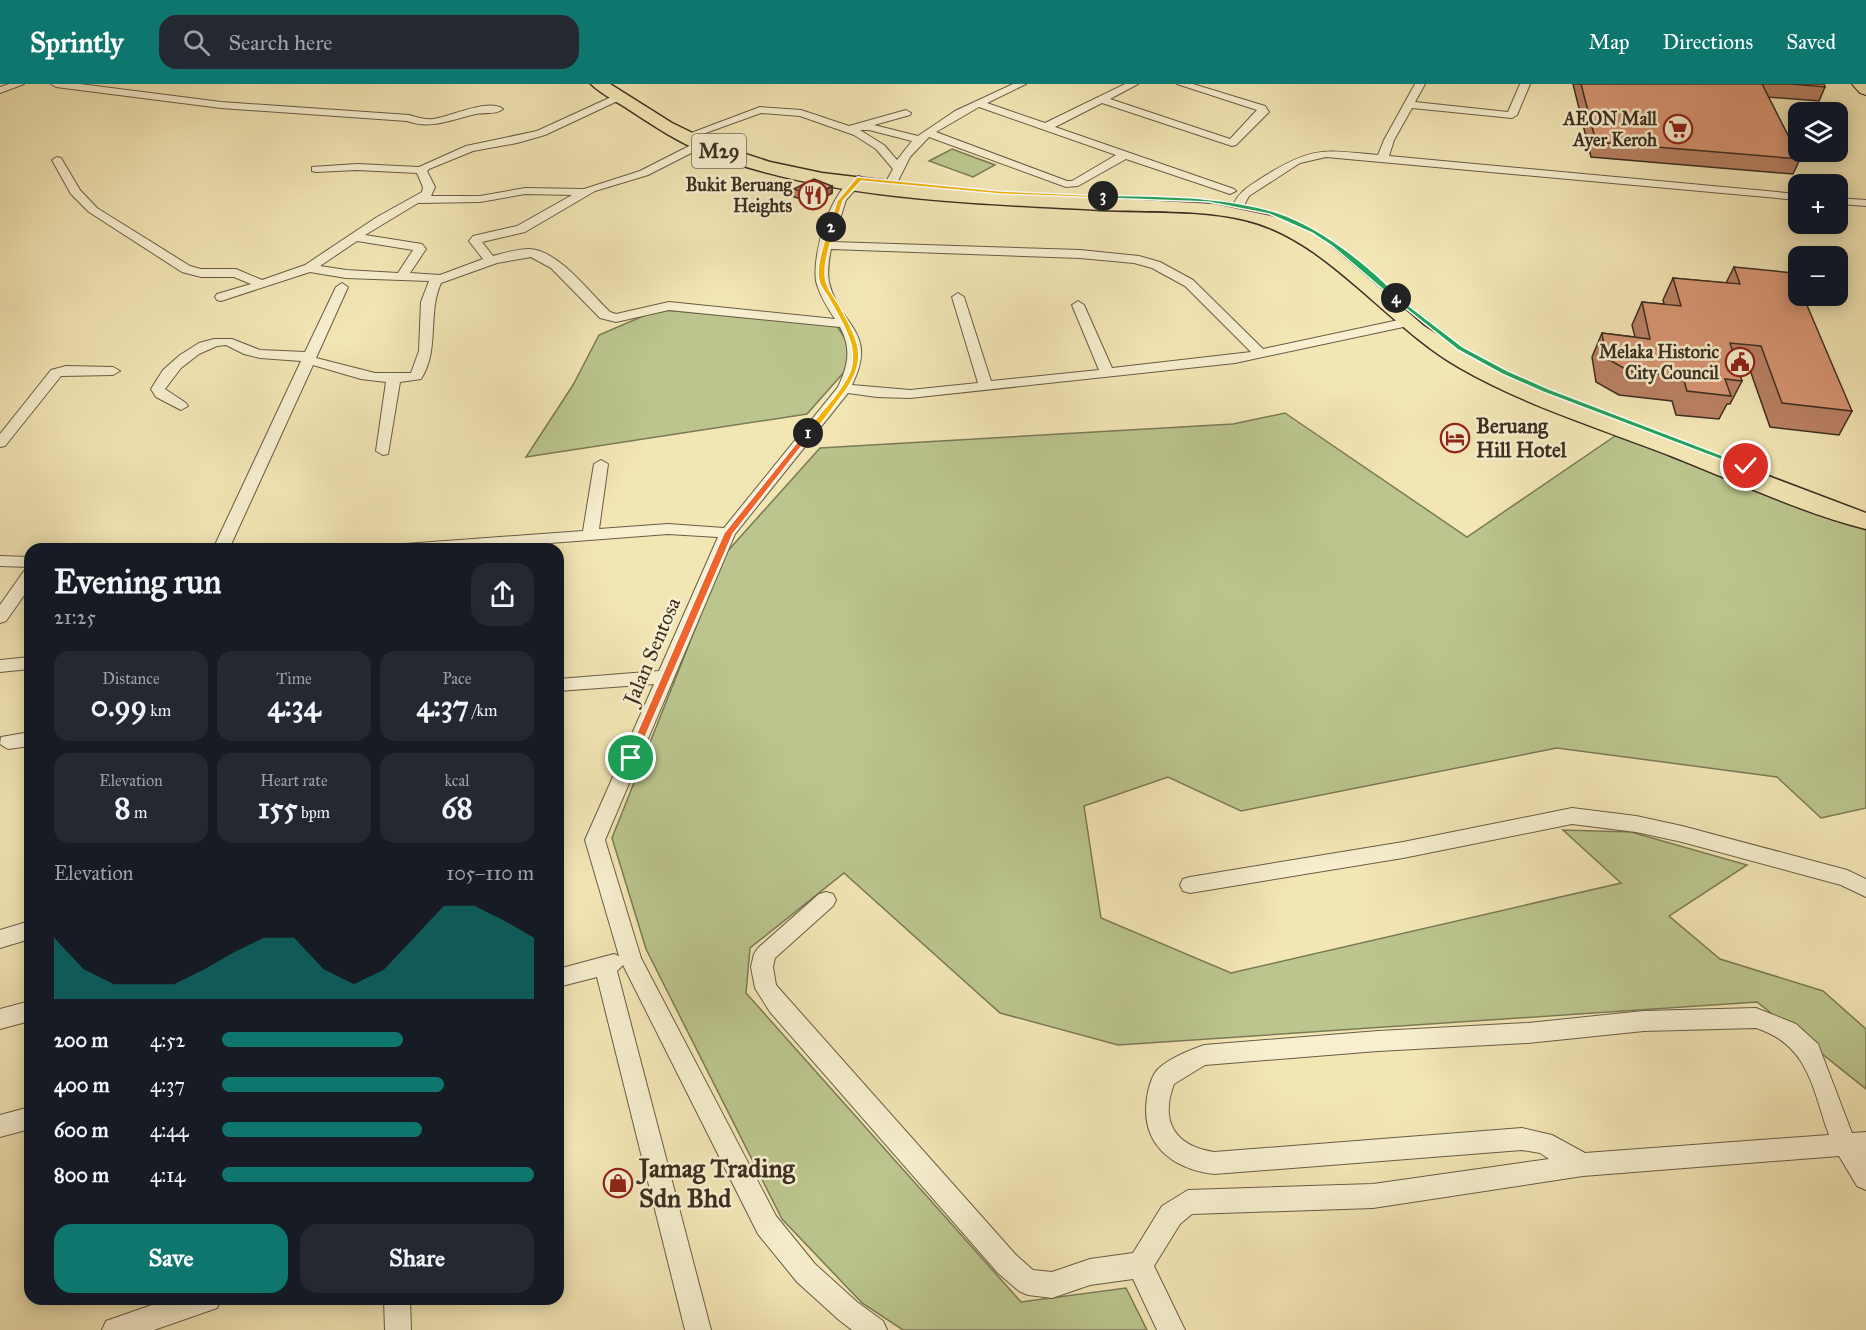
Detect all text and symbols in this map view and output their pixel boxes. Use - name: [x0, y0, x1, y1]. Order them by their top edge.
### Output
- search box: [159, 15, 579, 69]
- text: Sprintly: [30, 25, 123, 60]
- icon: search: [180, 26, 213, 59]
- text: Search here: [228, 29, 332, 56]
- text: Map: [1589, 29, 1630, 55]
- text: Directions: [1663, 29, 1753, 55]
- text: Saved: [1786, 29, 1836, 55]
- map controls: [1788, 102, 1848, 306]
- button: layers: [1788, 102, 1848, 162]
- place label: AEON Mall Ayer Keroh: [1562, 108, 1658, 152]
- supermarket icon: AEON Mall Ayer Keroh: [1662, 113, 1694, 145]
- road number: M29: [692, 134, 746, 168]
- place label: Bukit Beruang Heights: [685, 174, 793, 218]
- button: +: [1788, 174, 1848, 234]
- restaurant icon: Bukit Beruang Heights: [797, 179, 829, 211]
- pin: 3: [1088, 181, 1118, 211]
- text: 3: [1100, 186, 1106, 205]
- pin: 2: [816, 212, 846, 242]
- text: 2: [827, 217, 835, 236]
- button: −: [1788, 246, 1848, 306]
- pin: 4: [1381, 283, 1411, 313]
- text: 4: [1392, 288, 1400, 307]
- place label: Melaka Historic City Council: [1599, 341, 1720, 385]
- public building icon: Melaka Historic City Council: [1724, 346, 1756, 378]
- place label: Beruang Hill Hotel: [1476, 413, 1568, 463]
- pin: 1: [793, 418, 823, 448]
- hotel icon: Beruang Hill Hotel: [1439, 422, 1471, 454]
- text: 1: [805, 423, 811, 442]
- pin: [1720, 440, 1771, 491]
- icon: check: [1729, 449, 1762, 482]
- text: Evening run: [54, 562, 221, 602]
- button: share: [471, 563, 534, 626]
- street label: Jalan Sentosa: [617, 593, 686, 710]
- text: 21:25: [54, 605, 96, 629]
- text: Distance: [102, 669, 160, 688]
- text: Time: [276, 669, 312, 688]
- text: Pace: [442, 669, 472, 688]
- text: 0.99: [91, 688, 147, 724]
- text: 4:34: [268, 688, 320, 724]
- text: 4:37: [417, 688, 469, 724]
- text: km: [147, 701, 171, 720]
- text: /km: [469, 701, 497, 720]
- pin: [605, 732, 656, 783]
- icon: arrive: [614, 741, 647, 774]
- text: Elevation: [99, 771, 163, 790]
- text: Heart rate: [260, 771, 328, 790]
- text: kcal: [444, 771, 470, 790]
- text: 8: [115, 790, 131, 826]
- text: 155: [258, 790, 297, 826]
- text: 68: [441, 790, 473, 826]
- text: m: [131, 803, 147, 822]
- text: bpm: [297, 803, 330, 822]
- text: Elevation: [54, 861, 133, 885]
- text: 105–110 m: [446, 861, 534, 885]
- text: 200 m: [54, 1028, 108, 1052]
- text: 4:52: [150, 1028, 185, 1052]
- text: 400 m: [54, 1073, 110, 1097]
- text: 4:37: [150, 1073, 185, 1097]
- text: 600 m: [54, 1118, 109, 1142]
- text: 4:44: [150, 1118, 188, 1142]
- place label: Jamag Trading Sdn Bhd: [636, 1152, 796, 1214]
- text: 800 m: [54, 1163, 109, 1187]
- text: 4:14: [150, 1163, 185, 1187]
- shop icon: Jamag Trading Sdn Bhd: [602, 1167, 634, 1199]
- button: Save: [54, 1224, 288, 1293]
- button: Share: [300, 1224, 534, 1293]

